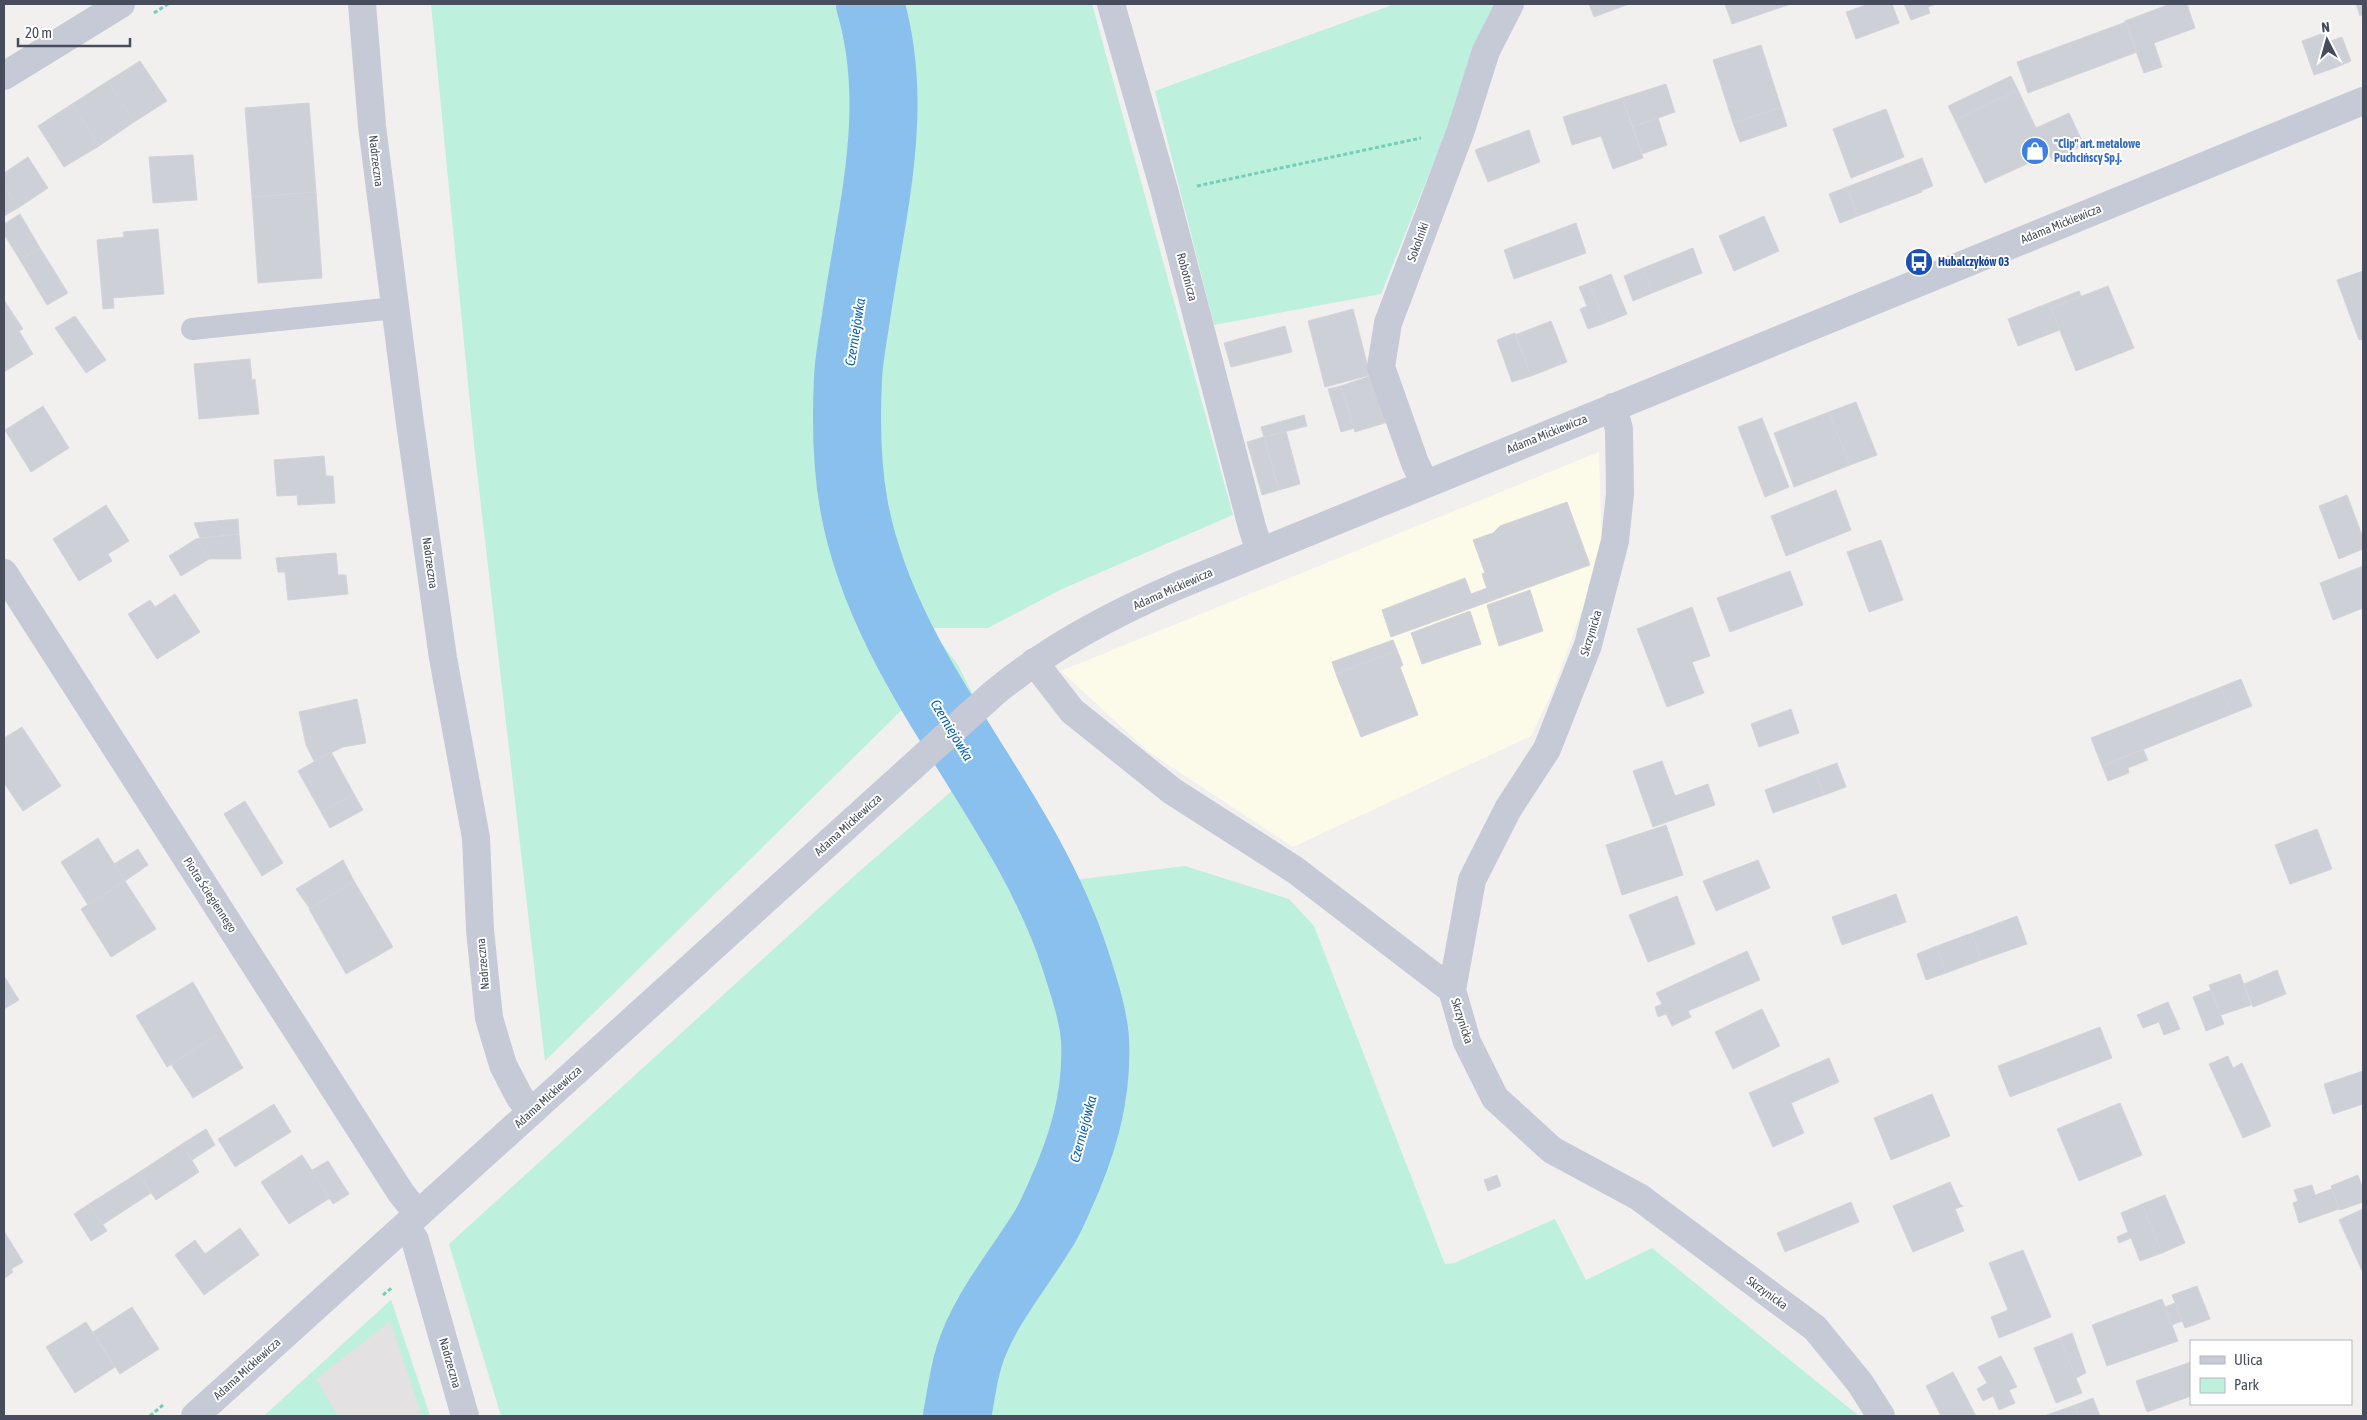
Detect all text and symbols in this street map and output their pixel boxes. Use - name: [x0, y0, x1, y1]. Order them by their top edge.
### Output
- scale bar: [18, 15, 130, 47]
- north arrow: [2302, 15, 2352, 65]
- text: N: [2321, 19, 2331, 35]
- text: 20 m: [25, 24, 52, 41]
- street label: Nadrzeczna: [366, 135, 386, 187]
- shop icon: "Clip" art. metalowe Puchcińscy Sp.j.: [2020, 136, 2050, 166]
- place label: "Clip" art. metalowe Puchcińscy Sp.j.: [2054, 137, 2141, 165]
- street label: Adama Mickiewicza: [2019, 201, 2103, 247]
- street label: Sokolniki: [1404, 220, 1432, 264]
- bus stop icon: Hubalczyków 03: [1904, 247, 1934, 277]
- street label: Robotnicza: [1174, 251, 1200, 303]
- place label: Hubalczyków 03: [1938, 255, 2010, 269]
- water label: Czerniejówka: [842, 296, 868, 367]
- street label: Adama Mickiewicza: [1505, 411, 1589, 457]
- street label: Nadrzeczna: [419, 536, 441, 590]
- street label: Adama Mickiewicza: [1131, 565, 1215, 613]
- street label: Skrzynicka: [1577, 608, 1605, 658]
- water label: Czerniejówka: [928, 697, 977, 764]
- street label: Adama Mickiewicza: [812, 791, 884, 859]
- street label: Piotra Ściegiennego: [181, 855, 240, 935]
- street label: Nadrzeczna: [474, 938, 492, 990]
- street label: Skrzynicka: [1448, 996, 1476, 1046]
- street label: Adama Mickiewicza: [512, 1063, 584, 1131]
- water label: Czerniejówka: [1066, 1093, 1100, 1164]
- street label: Skrzynicka: [1744, 1274, 1790, 1312]
- street label: Adama Mickiewicza: [211, 1335, 283, 1403]
- street label: Nadrzeczna: [436, 1336, 464, 1390]
- legend: [2190, 1340, 2352, 1405]
- text: Ulica: [2234, 1351, 2263, 1368]
- text: Park: [2234, 1376, 2259, 1393]

